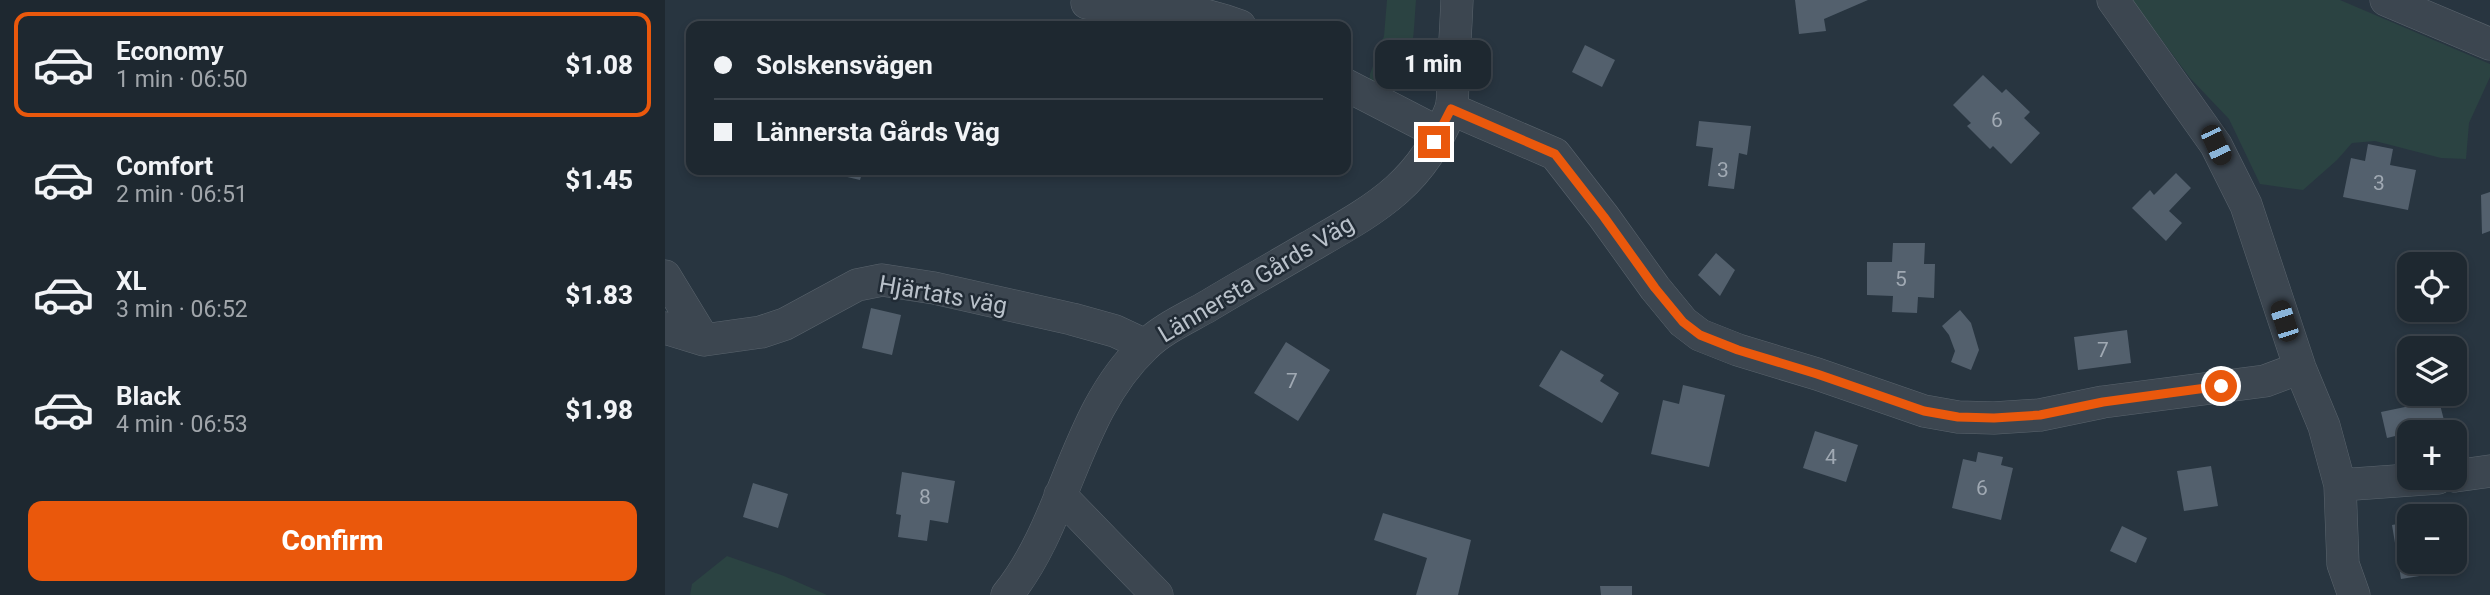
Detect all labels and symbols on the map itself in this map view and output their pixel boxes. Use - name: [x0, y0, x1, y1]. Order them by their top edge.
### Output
- callout: 1 min: [1376, 40, 1492, 90]
- house number: 6: [1991, 108, 2003, 132]
- car: [2198, 122, 2235, 168]
- route end: [1418, 126, 1450, 158]
- house number: 3: [1717, 158, 1729, 182]
- house number: 3: [2373, 171, 2385, 195]
- street label: Lännersta Gårds Väg: [1153, 210, 1359, 348]
- house number: 5: [1895, 267, 1907, 291]
- street label: Hjärtats väg: [877, 270, 1009, 320]
- car: [2268, 298, 2301, 344]
- house number: 7: [2097, 338, 2109, 362]
- house number: 7: [1286, 369, 1298, 393]
- route start: [2205, 370, 2237, 402]
- house number: 4: [1825, 445, 1837, 469]
- house number: 6: [1976, 476, 1988, 500]
- house number: 8: [919, 485, 931, 509]

